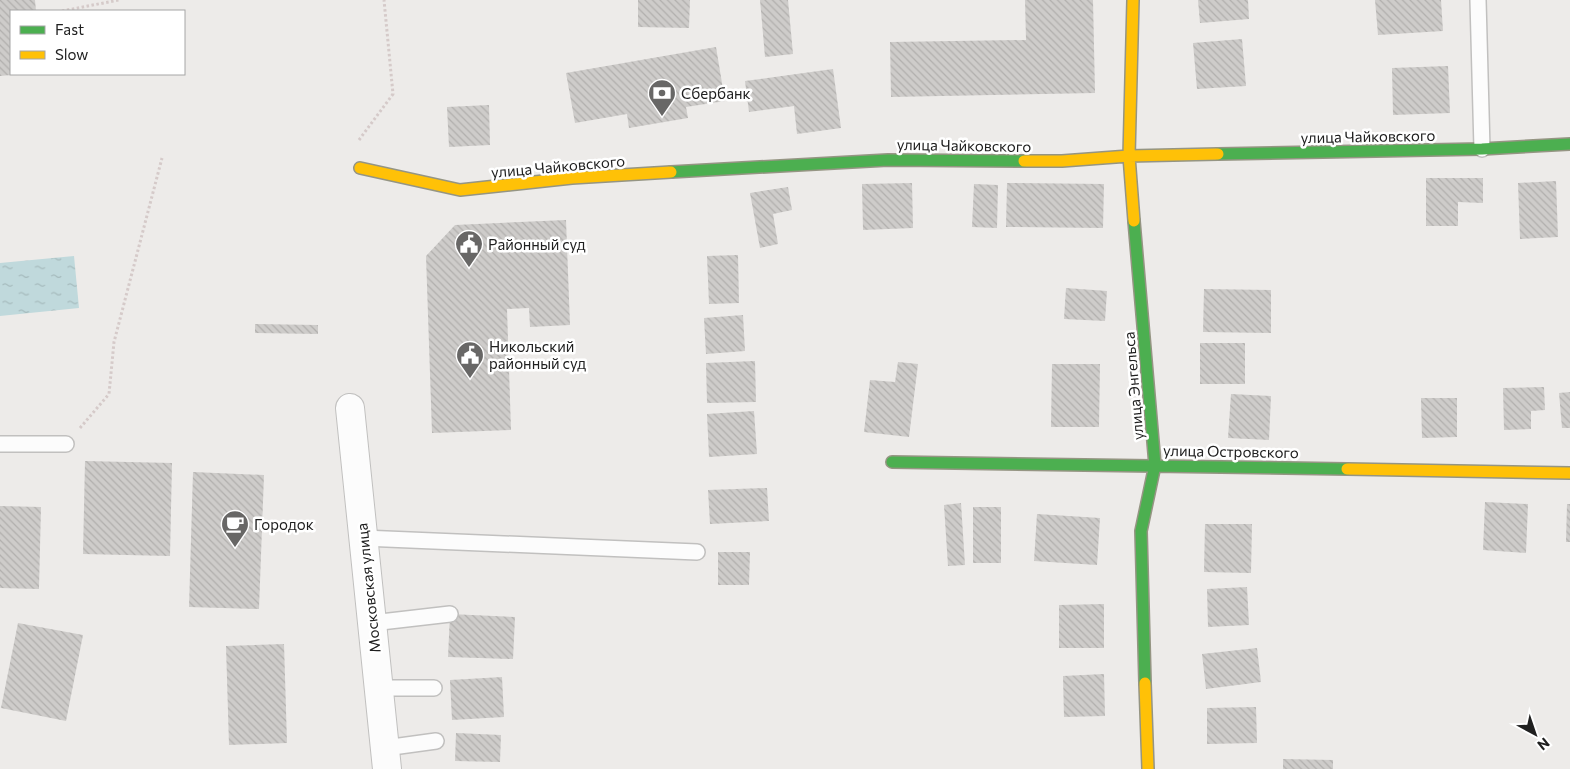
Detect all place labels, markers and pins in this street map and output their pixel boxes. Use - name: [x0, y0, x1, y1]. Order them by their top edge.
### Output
- bank icon: Сбербанк: [647, 78, 677, 117]
- place label: Сбербанк: [681, 84, 751, 102]
- public building icon: Районный суд: [454, 229, 484, 268]
- place label: Районный суд: [488, 235, 586, 253]
- place label: Никольский районный суд: [489, 337, 586, 372]
- public building icon: Никольский районный суд: [455, 340, 485, 379]
- cafe icon: Городок: [220, 509, 250, 548]
- place label: Городок: [254, 515, 314, 533]

